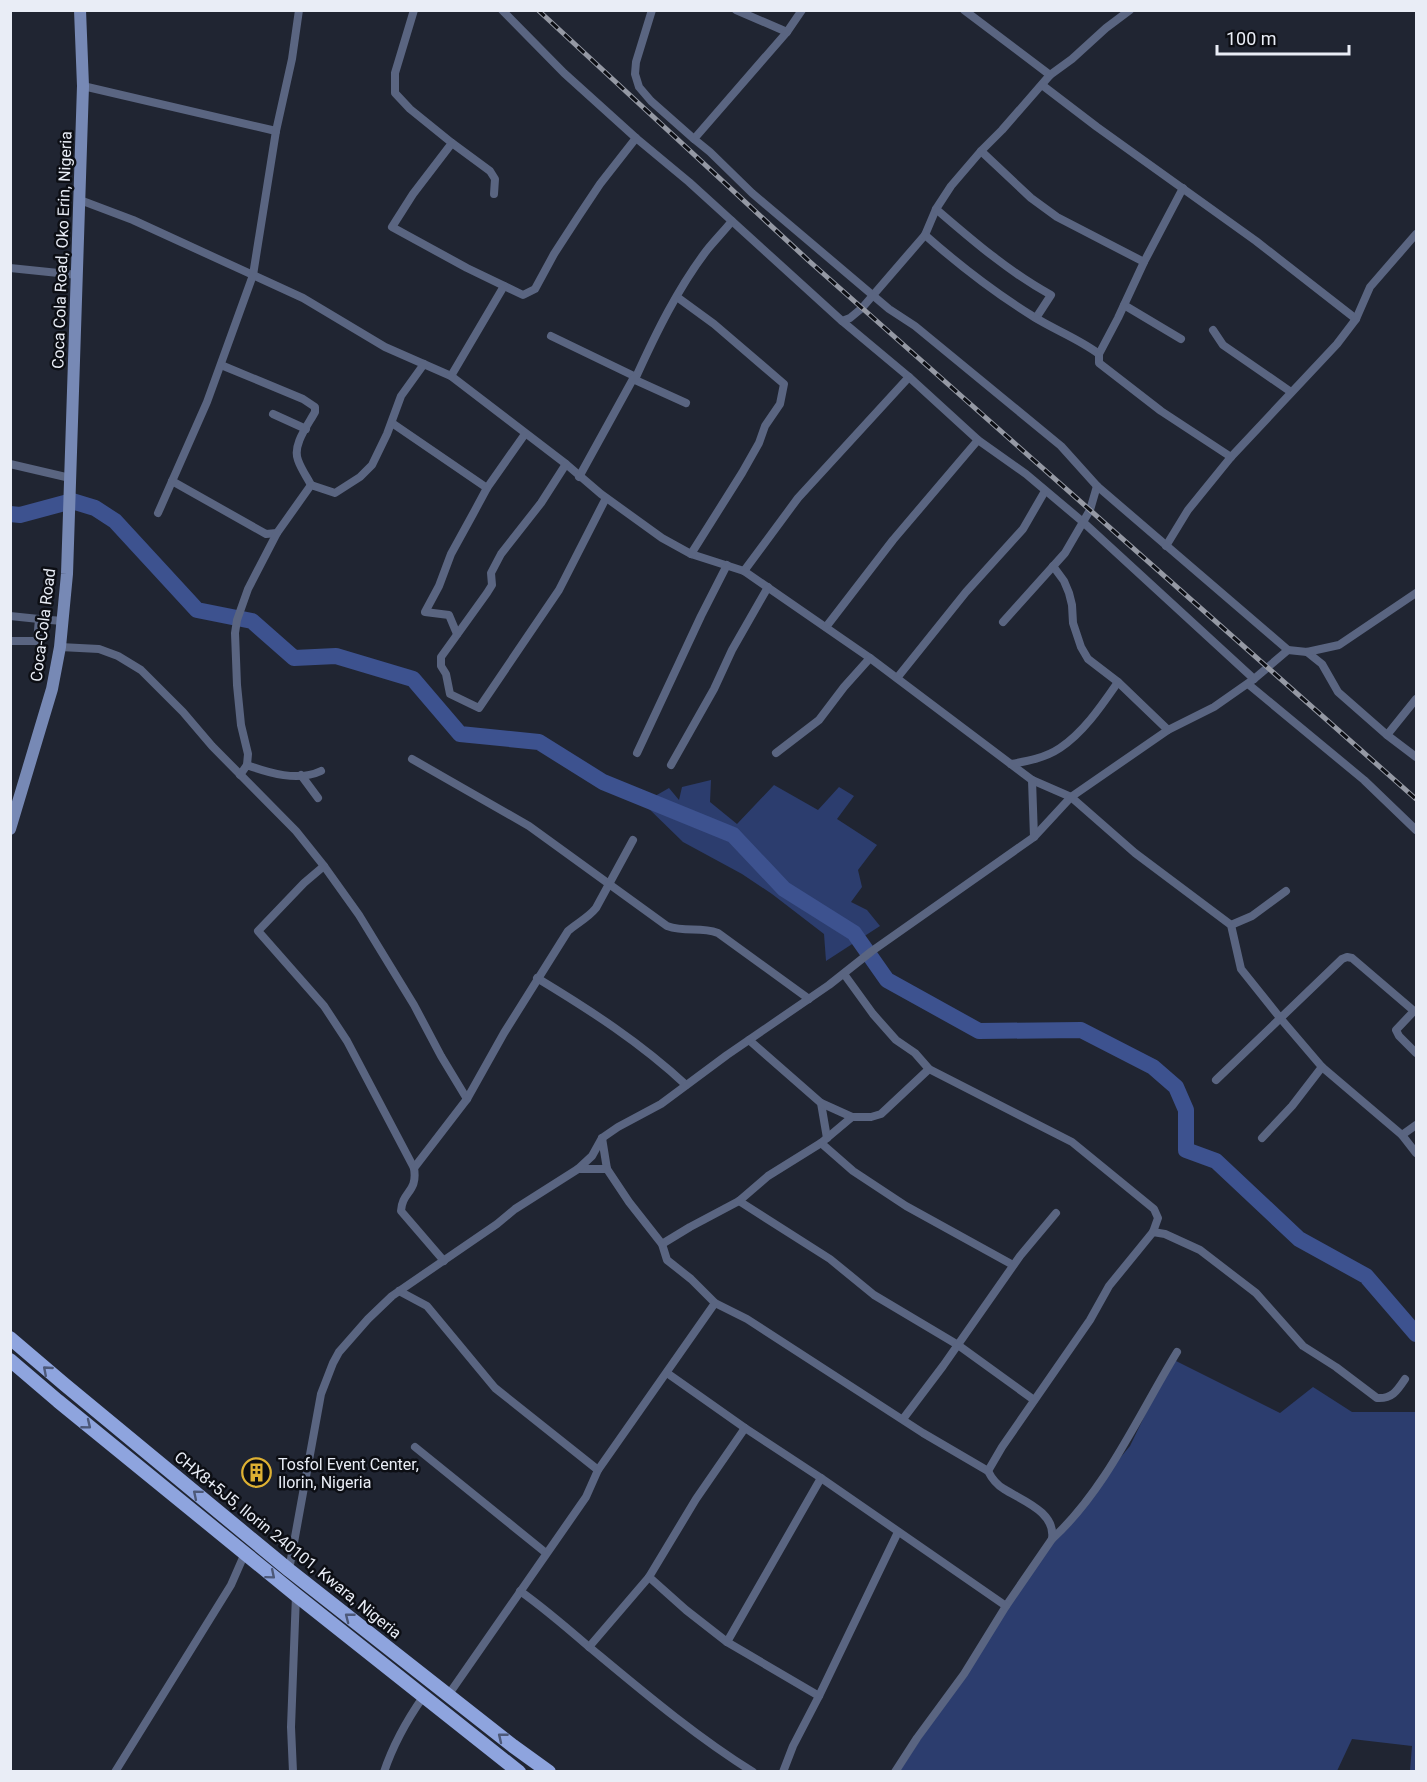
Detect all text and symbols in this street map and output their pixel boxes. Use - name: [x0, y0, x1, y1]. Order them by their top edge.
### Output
- scale bar: [1217, 18, 1349, 56]
- text: 100 m: [1226, 28, 1277, 49]
- street label: Coca Cola Road, Oko Erin, Nigeria: [48, 131, 76, 369]
- street label: Coca-Cola Road: [27, 567, 59, 683]
- one-way arrow: [43, 1366, 54, 1377]
- one-way arrow: [80, 1418, 91, 1429]
- street label: CHX8+5J5, Ilorin 240101, Kwara, Nigeria: [171, 1447, 405, 1643]
- place label: Tosfol Event Center, Ilorin, Nigeria: [278, 1455, 419, 1492]
- building icon: Tosfol Event Center, Ilorin, Nigeria: [241, 1457, 273, 1489]
- one-way arrow: [193, 1490, 204, 1501]
- one-way arrow: [264, 1567, 275, 1578]
- one-way arrow: [344, 1613, 355, 1624]
- one-way arrow: [498, 1733, 509, 1744]

